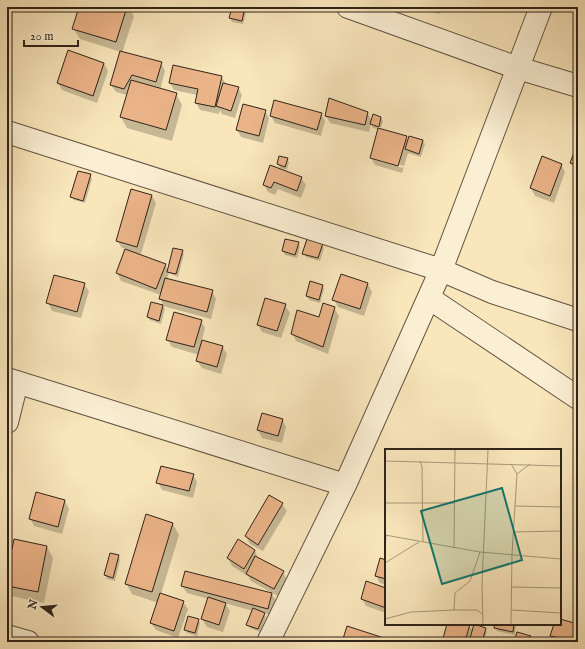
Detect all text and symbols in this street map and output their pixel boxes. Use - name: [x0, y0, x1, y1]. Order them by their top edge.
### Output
- scale bar: [24, 22, 78, 48]
- text: 20 m: [30, 29, 53, 44]
- inset map: [385, 449, 561, 625]
- north arrow: [22, 587, 62, 627]
- text: N: [25, 598, 42, 612]

